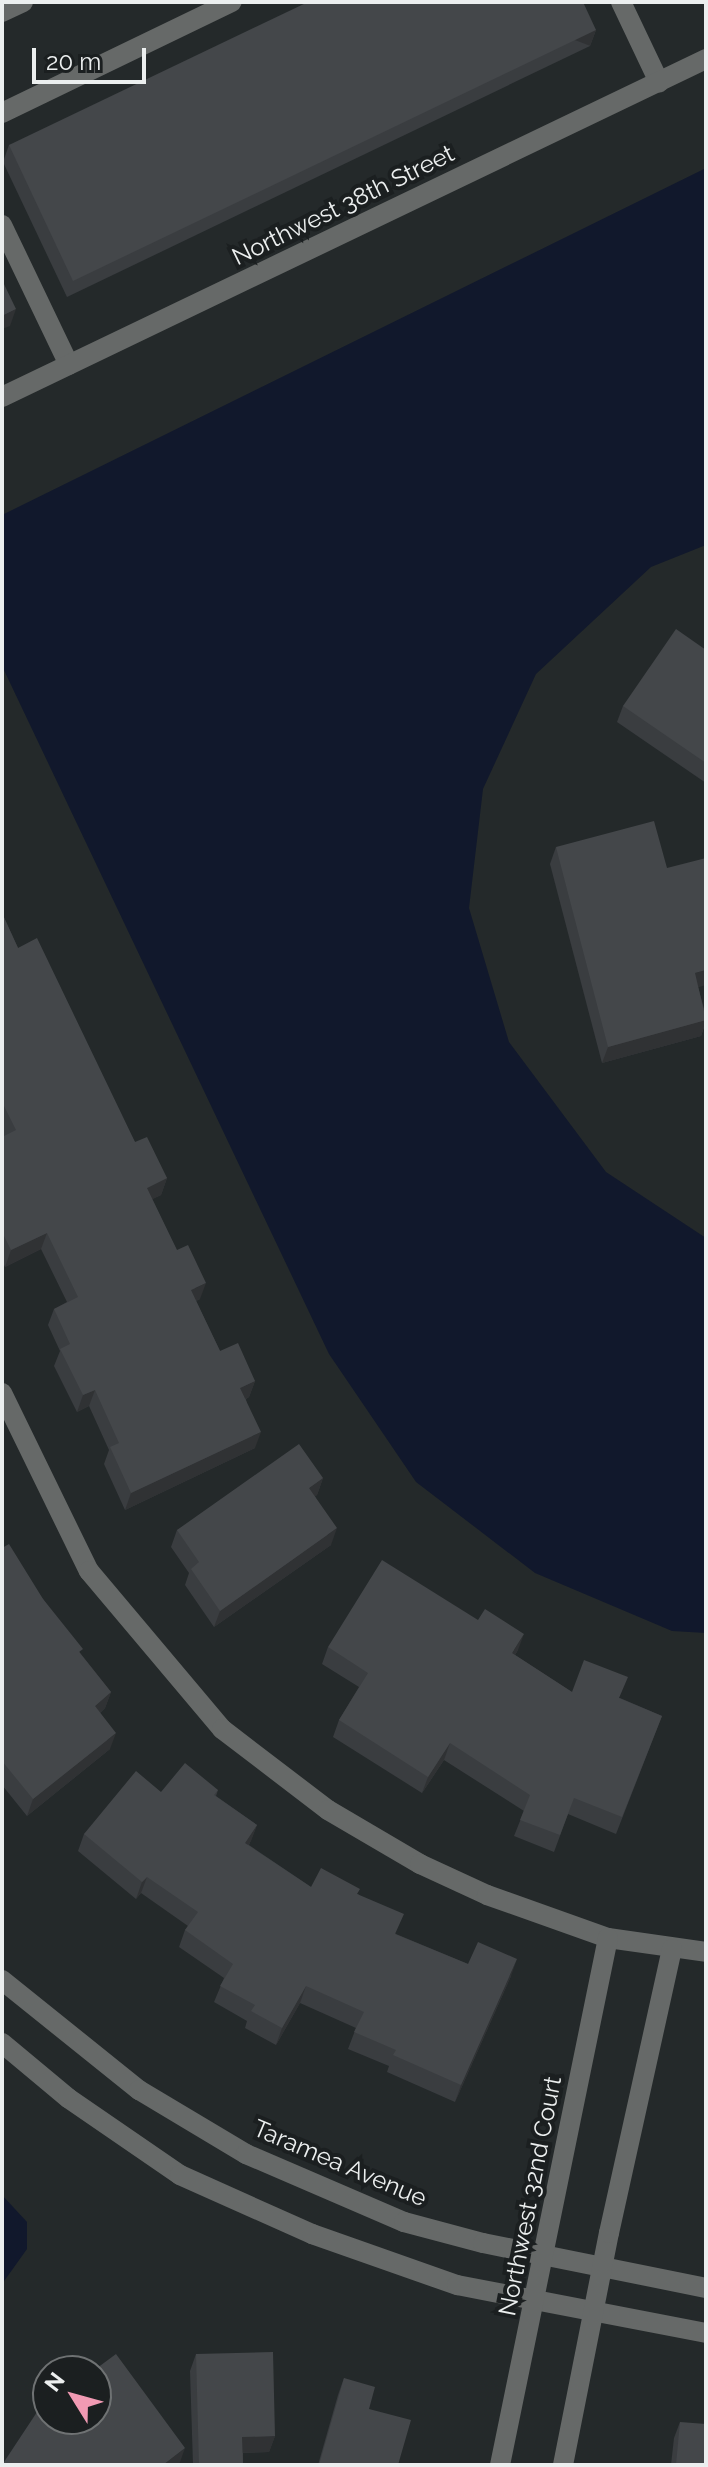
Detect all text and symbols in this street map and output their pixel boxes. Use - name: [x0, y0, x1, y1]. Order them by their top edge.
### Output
- scale bar: [36, 32, 150, 82]
- text: 20 m: [46, 47, 101, 76]
- street label: Northwest 38th Street: [227, 139, 459, 271]
- street label: Northwest 32nd Court: [493, 2074, 567, 2318]
- street label: Taramea Avenue: [249, 2113, 431, 2213]
- north arrow: [32, 2355, 112, 2435]
- text: N: [39, 2367, 70, 2396]

